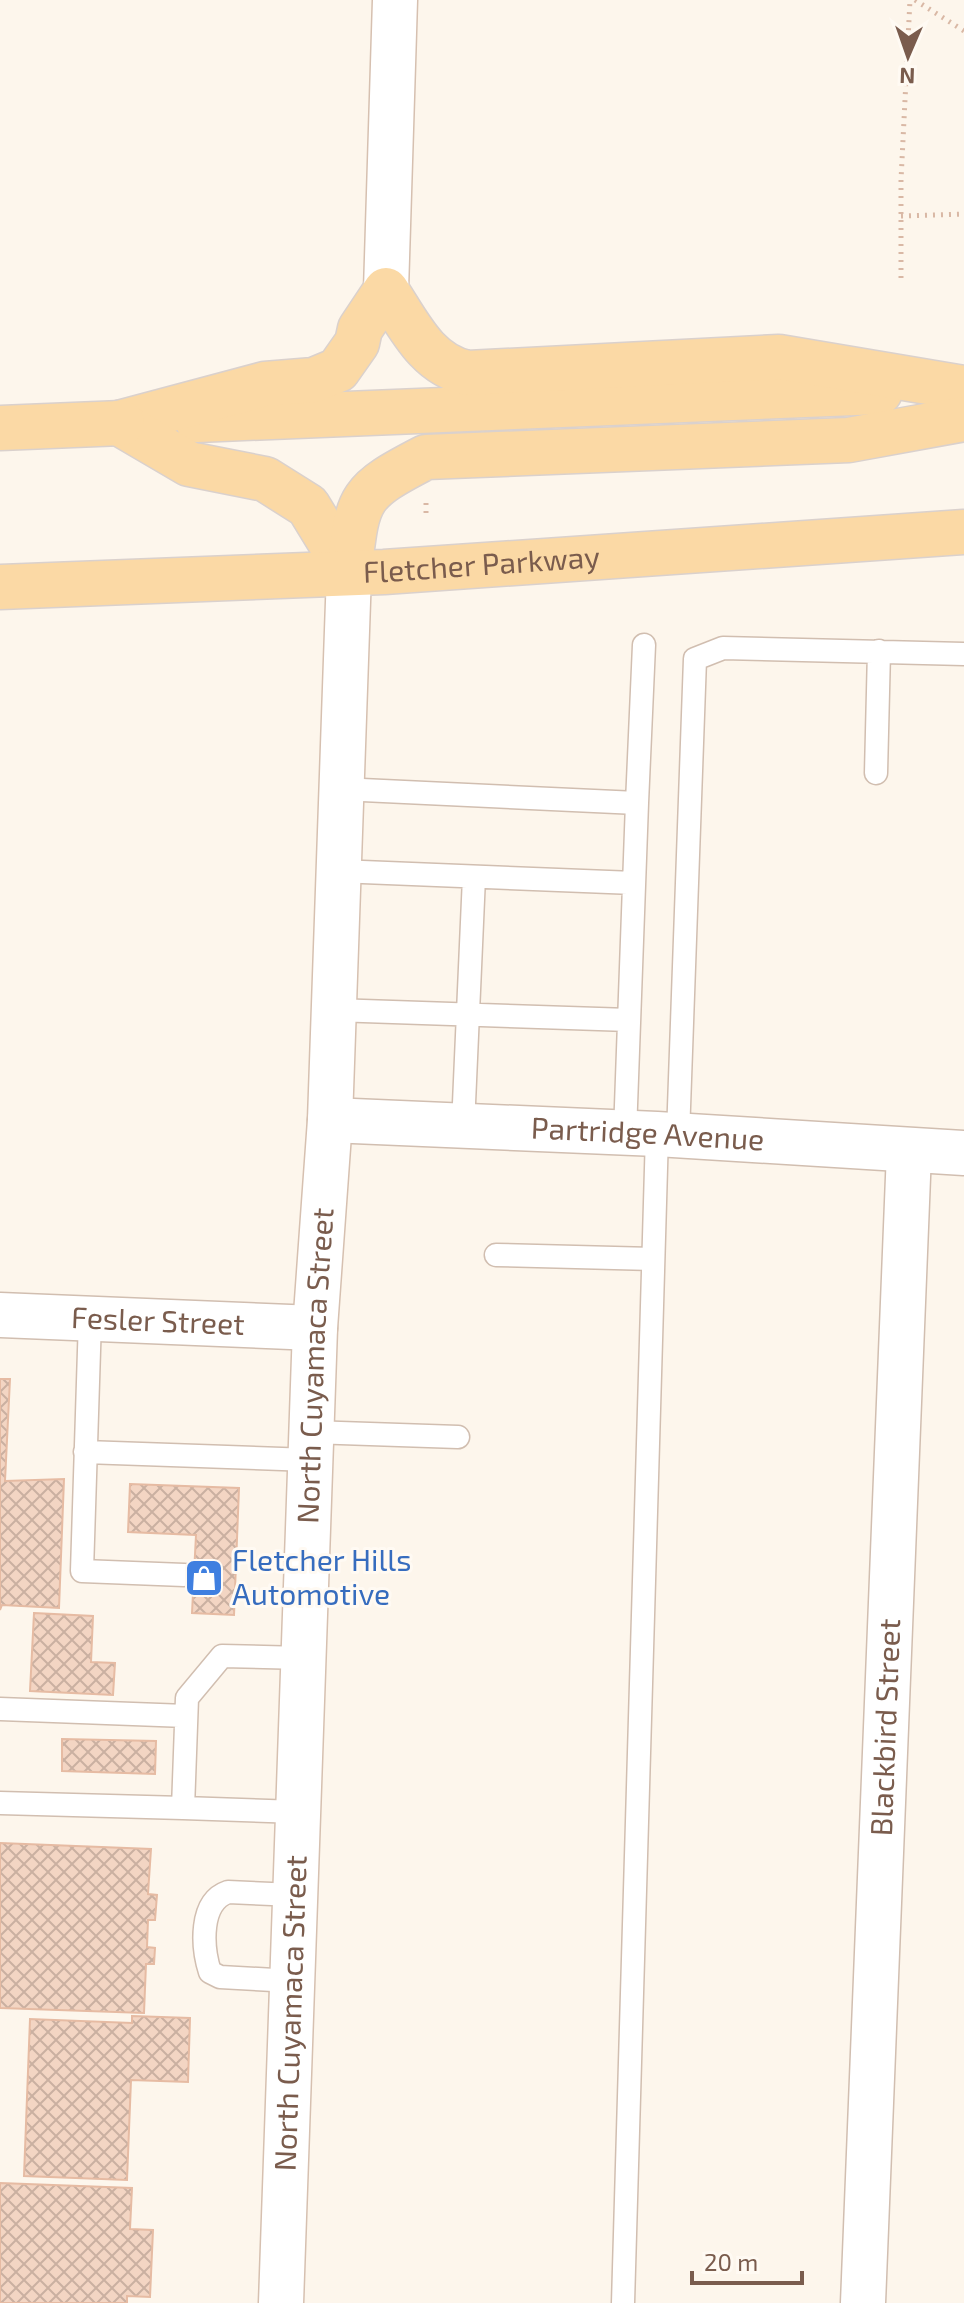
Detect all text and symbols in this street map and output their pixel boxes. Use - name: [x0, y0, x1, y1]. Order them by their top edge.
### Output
- north arrow: [868, 16, 948, 96]
- text: N: [899, 64, 916, 90]
- street label: Fletcher Parkway: [362, 537, 601, 589]
- street label: Partridge Avenue: [530, 1109, 766, 1157]
- street label: North Cuyamaca Street: [288, 1206, 340, 1524]
- street label: Fesler Street: [70, 1298, 245, 1341]
- place label: Fletcher Hills Automotive: [232, 1541, 411, 1611]
- shop icon: Fletcher Hills Automotive: [183, 1557, 225, 1599]
- street label: Blackbird Street: [862, 1618, 906, 1837]
- street label: North Cuyamaca Street: [266, 1854, 313, 2172]
- scale bar: [692, 2235, 802, 2285]
- text: 20 m: [704, 2247, 758, 2276]

